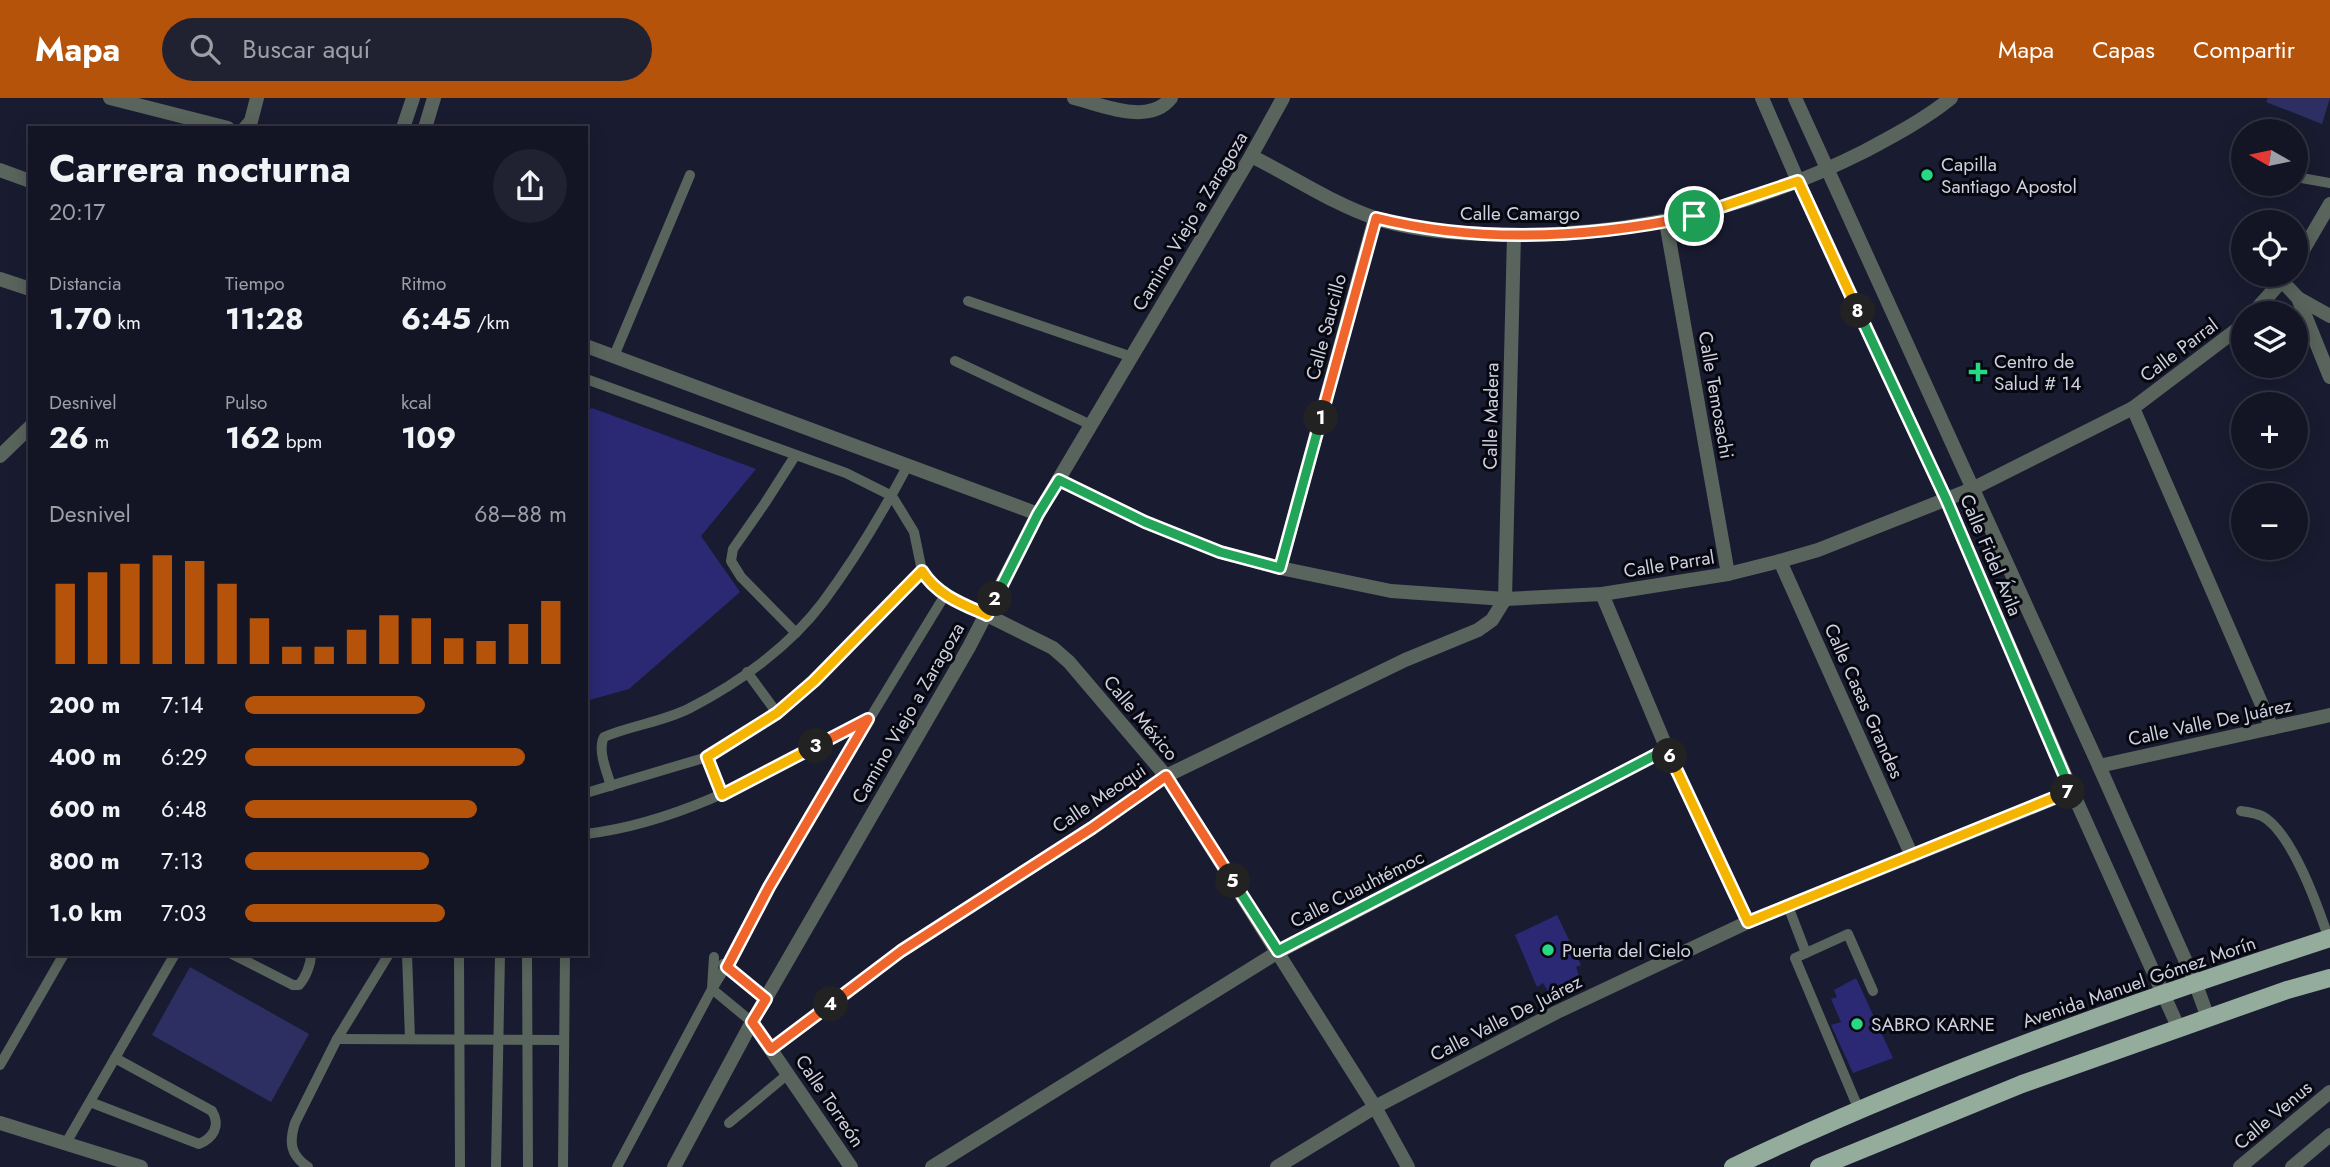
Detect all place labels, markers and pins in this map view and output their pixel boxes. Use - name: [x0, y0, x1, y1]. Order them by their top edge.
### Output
- place label: Capilla Santiago Apostol: [1941, 151, 2077, 200]
- marker: Capilla Santiago Apostol: [1919, 167, 1935, 183]
- pin: [1664, 186, 1724, 246]
- pin: 8: [1840, 294, 1876, 328]
- place label: Centro de Salud # 14: [1994, 348, 2081, 397]
- marker: Centro de Salud # 14: [1968, 362, 1988, 382]
- pin: 1: [1304, 400, 1338, 436]
- pin: 2: [978, 582, 1012, 616]
- pin: 3: [798, 728, 834, 764]
- pin: 6: [1652, 738, 1688, 774]
- pin: 7: [2050, 774, 2086, 810]
- pin: 5: [1216, 864, 1250, 898]
- place label: Puerta del Cielo: [1562, 937, 1691, 964]
- marker: Puerta del Cielo: [1540, 942, 1556, 958]
- pin: 4: [814, 986, 848, 1021]
- place label: SABRO KARNE: [1871, 1011, 1995, 1038]
- marker: SABRO KARNE: [1849, 1016, 1865, 1032]

